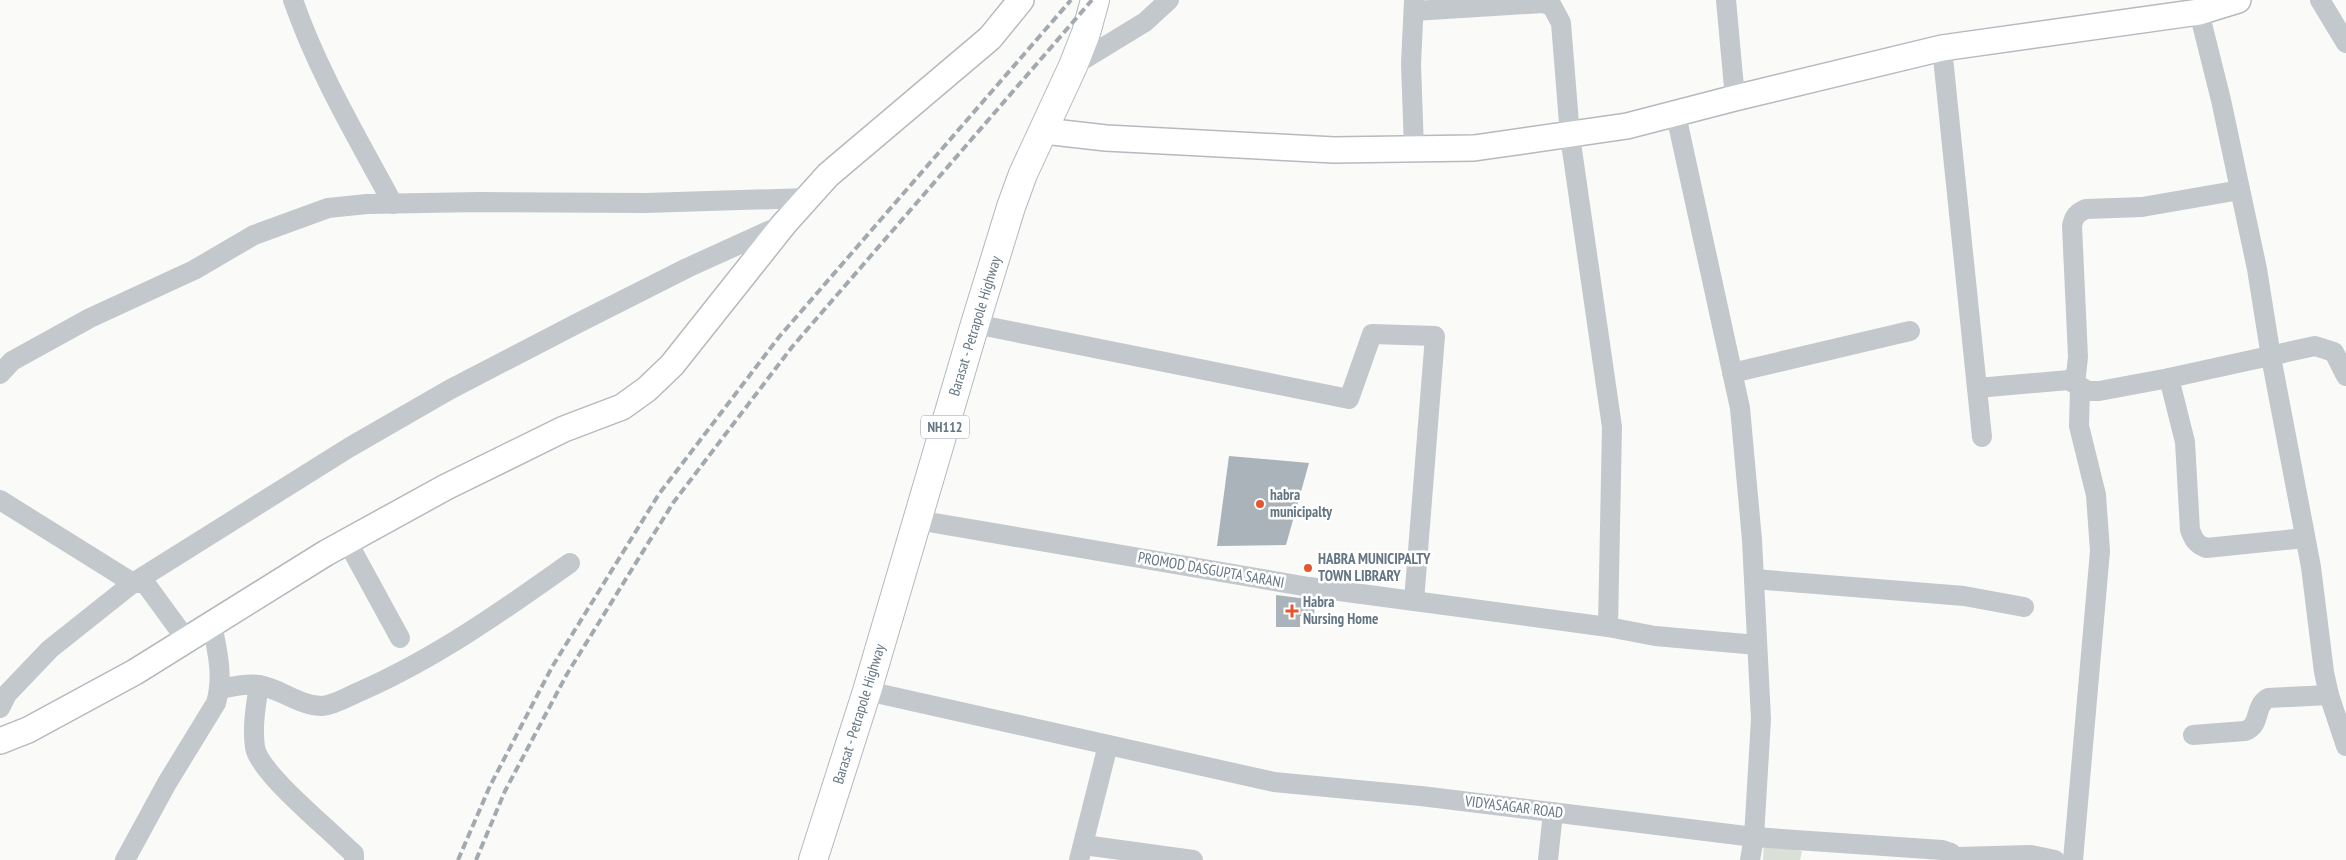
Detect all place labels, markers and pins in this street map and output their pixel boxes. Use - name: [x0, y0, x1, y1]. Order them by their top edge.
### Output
- place label: habra municipalty: [1270, 485, 1333, 521]
- marker: habra municipalty: [1254, 498, 1266, 510]
- place label: HABRA MUNICIPALTY TOWN LIBRARY: [1318, 549, 1431, 585]
- marker: HABRA MUNICIPALTY TOWN LIBRARY: [1302, 562, 1314, 574]
- place label: Habra Nursing Home: [1303, 592, 1378, 628]
- marker: Habra Nursing Home: [1285, 604, 1299, 618]

